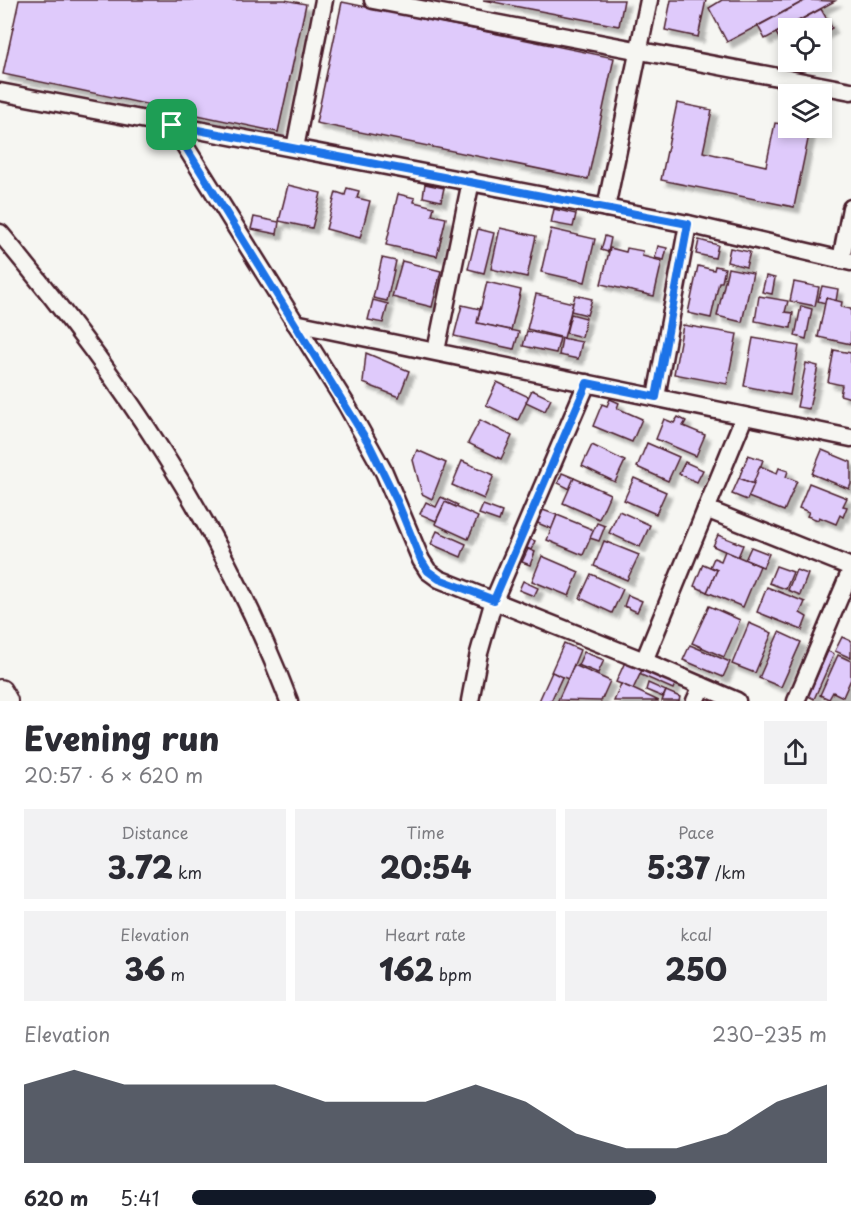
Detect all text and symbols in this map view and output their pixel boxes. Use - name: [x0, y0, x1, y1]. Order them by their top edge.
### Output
- map controls: [778, 18, 832, 138]
- button: locate: [778, 18, 832, 72]
- button: layers: [778, 84, 832, 138]
- pin: [146, 99, 197, 150]
- icon: arrive: [155, 108, 188, 141]
- text: Evening run: [24, 712, 219, 762]
- button: share: [764, 721, 827, 784]
- text: 20:57 · 6 × 620 m: [24, 760, 203, 790]
- text: Distance: [121, 820, 188, 844]
- text: Time: [407, 820, 444, 844]
- text: Pace: [678, 820, 714, 844]
- text: 3.72: [108, 844, 173, 889]
- text: 20:54: [380, 844, 471, 889]
- text: 5:37: [647, 844, 710, 889]
- text: km: [173, 860, 202, 884]
- text: /km: [710, 860, 746, 884]
- text: Elevation: [120, 922, 189, 946]
- text: Heart rate: [385, 922, 466, 946]
- text: kcal: [680, 922, 712, 946]
- text: 36: [125, 946, 165, 991]
- text: 162: [379, 946, 434, 991]
- text: 250: [665, 946, 727, 991]
- text: m: [165, 962, 185, 986]
- text: bpm: [434, 962, 472, 986]
- text: Elevation: [24, 1019, 110, 1049]
- text: 230–235 m: [712, 1019, 827, 1049]
- text: 620 m: [24, 1183, 88, 1213]
- text: 5:41: [120, 1183, 160, 1213]

